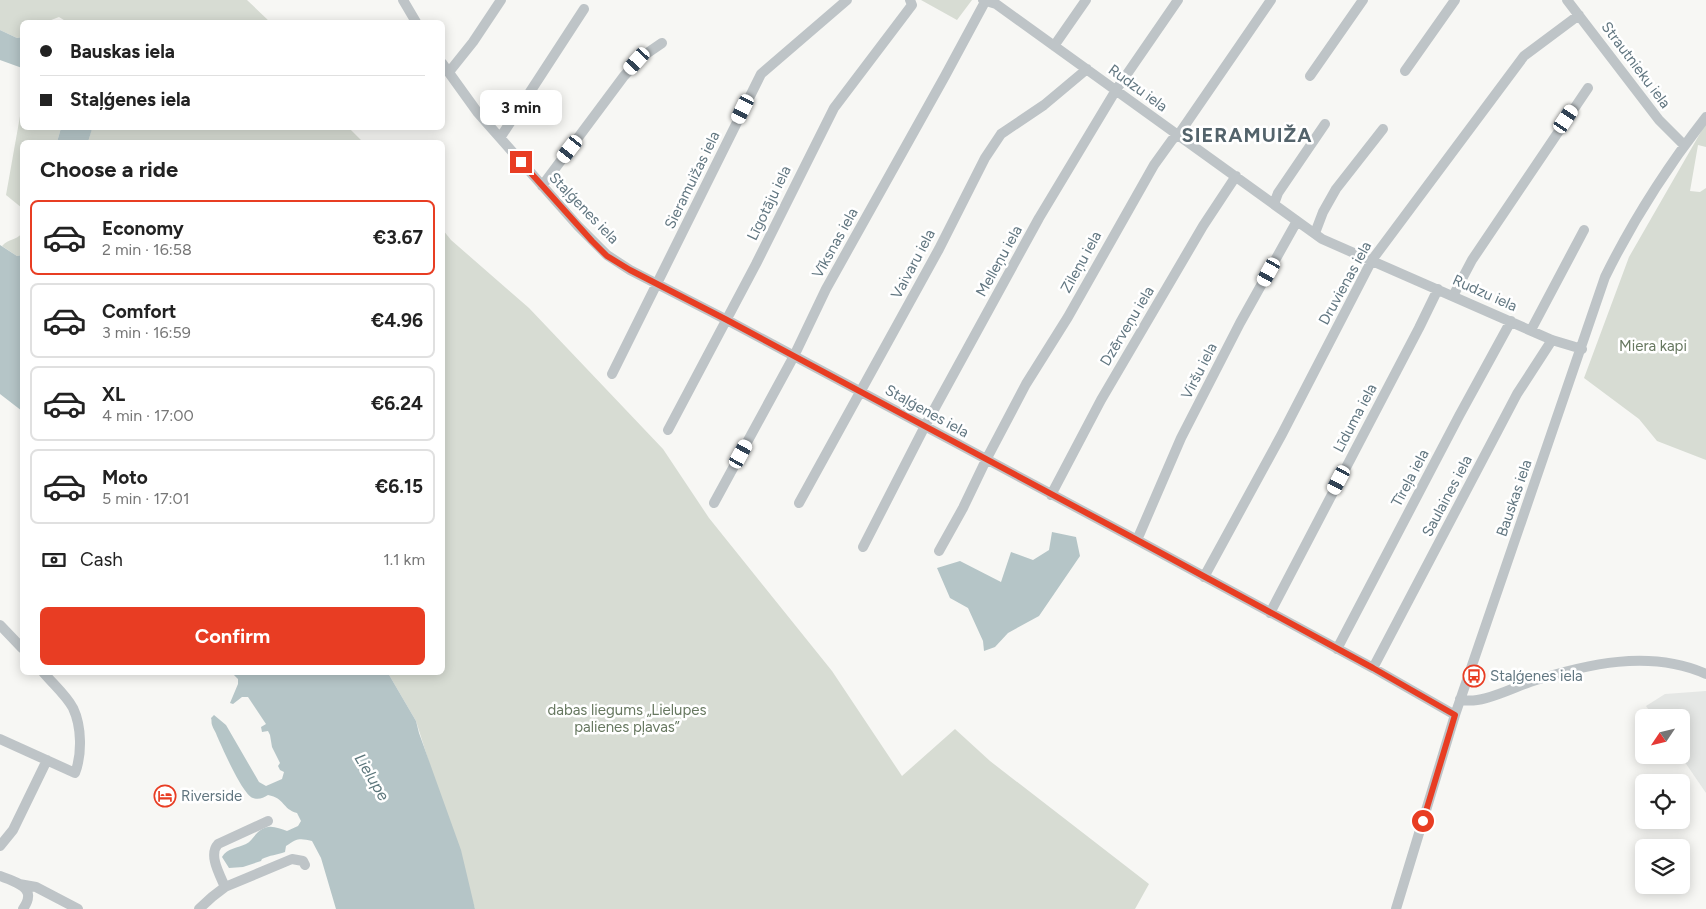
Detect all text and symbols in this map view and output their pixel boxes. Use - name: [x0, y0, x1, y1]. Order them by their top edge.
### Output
- street label: Strautnieku iela: [1598, 18, 1674, 112]
- text: Bauskas iela: [70, 40, 175, 63]
- car: [621, 45, 652, 77]
- street label: Rudzu iela: [1105, 61, 1171, 115]
- text: Staļģenes iela: [70, 88, 191, 111]
- callout: 3 min: [480, 90, 562, 124]
- car: [729, 92, 756, 126]
- text: 3 min: [501, 98, 541, 117]
- car: [1551, 102, 1580, 136]
- district label: SIERAMUIŽA: [1182, 123, 1312, 147]
- street label: Sieramuižas iela: [661, 128, 723, 232]
- car: [554, 133, 585, 165]
- route end: [510, 151, 532, 173]
- text: Choose a ride: [40, 156, 178, 183]
- street label: Līgotāju iela: [743, 163, 795, 243]
- street label: Staļģenes iela: [545, 168, 623, 248]
- street label: Vīksnas iela: [808, 205, 862, 281]
- icon: car: [42, 215, 87, 260]
- text: Economy: [102, 217, 184, 240]
- street label: Melleņu iela: [972, 222, 1026, 300]
- text: €3.67: [373, 226, 423, 249]
- street label: Vaivaru iela: [887, 226, 939, 302]
- street label: Zileņu iela: [1057, 228, 1105, 296]
- street label: Druvienas iela: [1315, 238, 1375, 328]
- text: 2 min · 16:58: [102, 240, 192, 259]
- car: [1255, 255, 1282, 289]
- street label: Rudzu iela: [1450, 271, 1520, 315]
- street label: Dzērveņu iela: [1096, 283, 1158, 369]
- icon: car: [42, 298, 87, 343]
- text: Comfort: [102, 300, 177, 323]
- text: €4.96: [371, 309, 423, 332]
- text: 3 min · 16:59: [102, 323, 191, 342]
- park label: Miera kapi: [1619, 337, 1687, 355]
- street label: Viršu iela: [1177, 340, 1221, 402]
- icon: car: [42, 381, 87, 426]
- street label: Staļģenes iela: [882, 381, 972, 441]
- street label: Līduma iela: [1329, 381, 1381, 455]
- text: XL: [102, 383, 125, 406]
- text: €6.24: [371, 392, 423, 415]
- text: 4 min · 17:00: [102, 406, 194, 425]
- car: [727, 437, 754, 471]
- street label: Tīreļa iela: [1387, 446, 1433, 510]
- street label: Saulaines iela: [1418, 452, 1476, 540]
- street label: Bauskas iela: [1492, 457, 1536, 539]
- car: [1325, 463, 1352, 497]
- icon: car: [42, 464, 87, 509]
- text: Moto: [102, 466, 148, 489]
- text: €6.15: [375, 475, 423, 498]
- text: 5 min · 17:01: [102, 489, 190, 508]
- icon: cash: [40, 546, 68, 574]
- text: Cash: [80, 548, 123, 571]
- text: 1.1 km: [383, 550, 425, 569]
- button: Confirm: [40, 607, 425, 665]
- bus stop icon: Staļģenes iela: [1462, 664, 1486, 688]
- place label: Staļģenes iela: [1490, 667, 1583, 685]
- park label: dabas liegums „Lielupes palienes pļavas”: [547, 701, 707, 736]
- north arrow: [1635, 709, 1690, 764]
- map controls: [1635, 709, 1690, 894]
- water label: Lielupe: [351, 750, 394, 804]
- button: locate: [1635, 774, 1690, 829]
- hotel icon: Riverside: [153, 784, 177, 808]
- place label: Riverside: [181, 787, 242, 805]
- route start: [1412, 810, 1434, 832]
- button: layers: [1635, 839, 1690, 894]

